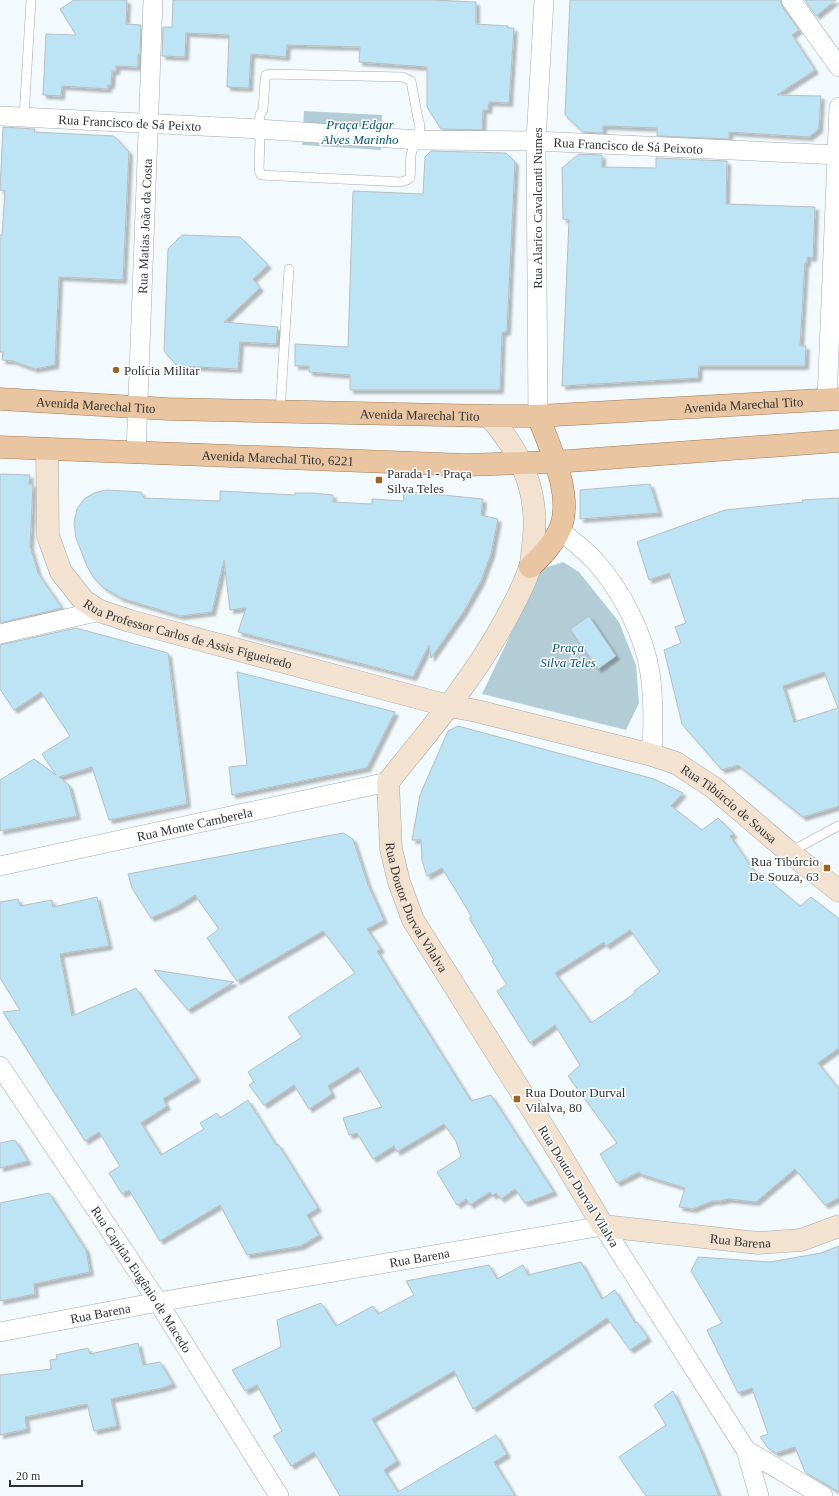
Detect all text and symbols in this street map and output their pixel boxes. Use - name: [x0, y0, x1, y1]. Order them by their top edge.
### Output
- street label: Rua Francisco de Sá Peixto: [58, 112, 202, 134]
- park label: Praça Edgar Alves Marinho: [321, 117, 399, 147]
- street label: Rua Alarico Cavalcanti Numes: [530, 127, 545, 289]
- street label: Rua Francisco de Sá Peixoto: [553, 135, 703, 157]
- street label: Rua Matias João da Costa: [135, 158, 155, 294]
- place label: Polícia Militar: [124, 363, 200, 378]
- marker: Polícia Militar: [111, 365, 121, 375]
- street label: Avenida Marechal Tito: [36, 394, 156, 416]
- street label: Avenida Marechal Tito: [683, 394, 804, 416]
- street label: Avenida Marechal Tito: [360, 406, 480, 424]
- street label: Avenida Marechal Tito, 6221: [201, 448, 354, 469]
- place label: Parada 1 - Praça Silva Teles: [387, 466, 472, 496]
- marker: Parada 1 - Praça Silva Teles: [374, 475, 384, 485]
- street label: Rua Professor Carlos de Assis Figueiredo: [81, 596, 294, 672]
- park label: Praça Silva Teles: [540, 640, 596, 670]
- street label: Rua Tibúrcio de Sousa: [678, 761, 780, 846]
- street label: Rua Monte Camberela: [135, 805, 254, 844]
- street label: Rua Doutor Durval Vilalva: [383, 842, 451, 975]
- place label: Rua Tibúrcio De Souza, 63: [749, 854, 819, 884]
- marker: Rua Tibúrcio De Souza, 63: [822, 863, 832, 873]
- place label: Rua Doutor Durval Vilalva, 80: [525, 1085, 626, 1115]
- marker: Rua Doutor Durval Vilalva, 80: [512, 1094, 522, 1104]
- street label: Rua Doutor Durval Vilalva: [535, 1123, 622, 1250]
- street label: Rua Capitão Eugênio de Macedo: [88, 1203, 195, 1355]
- street label: Rua Barena: [709, 1231, 771, 1251]
- street label: Rua Barena: [388, 1245, 451, 1270]
- street label: Rua Barena: [69, 1300, 132, 1327]
- scale bar: [10, 1462, 82, 1488]
- text: 20 m: [16, 1469, 41, 1483]

